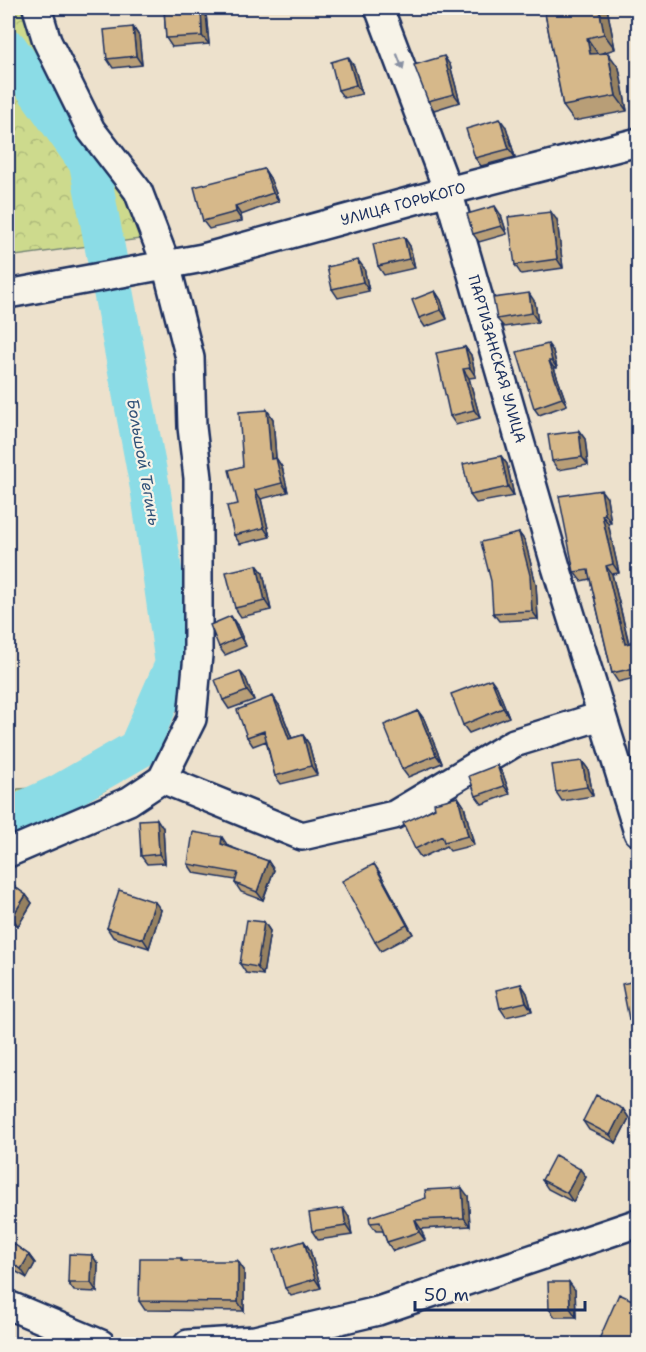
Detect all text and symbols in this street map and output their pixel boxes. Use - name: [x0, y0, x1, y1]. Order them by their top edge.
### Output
- one-way arrow: [395, 53, 405, 71]
- street label: УЛИЦА ГОРЬКОГО: [338, 178, 468, 230]
- street label: ПАРТИЗАНСКАЯ УЛИЦА: [463, 273, 531, 445]
- water label: Большой Тегинь: [122, 397, 165, 527]
- scale bar: [415, 1274, 584, 1312]
- text: 50 m: [424, 1283, 469, 1307]

